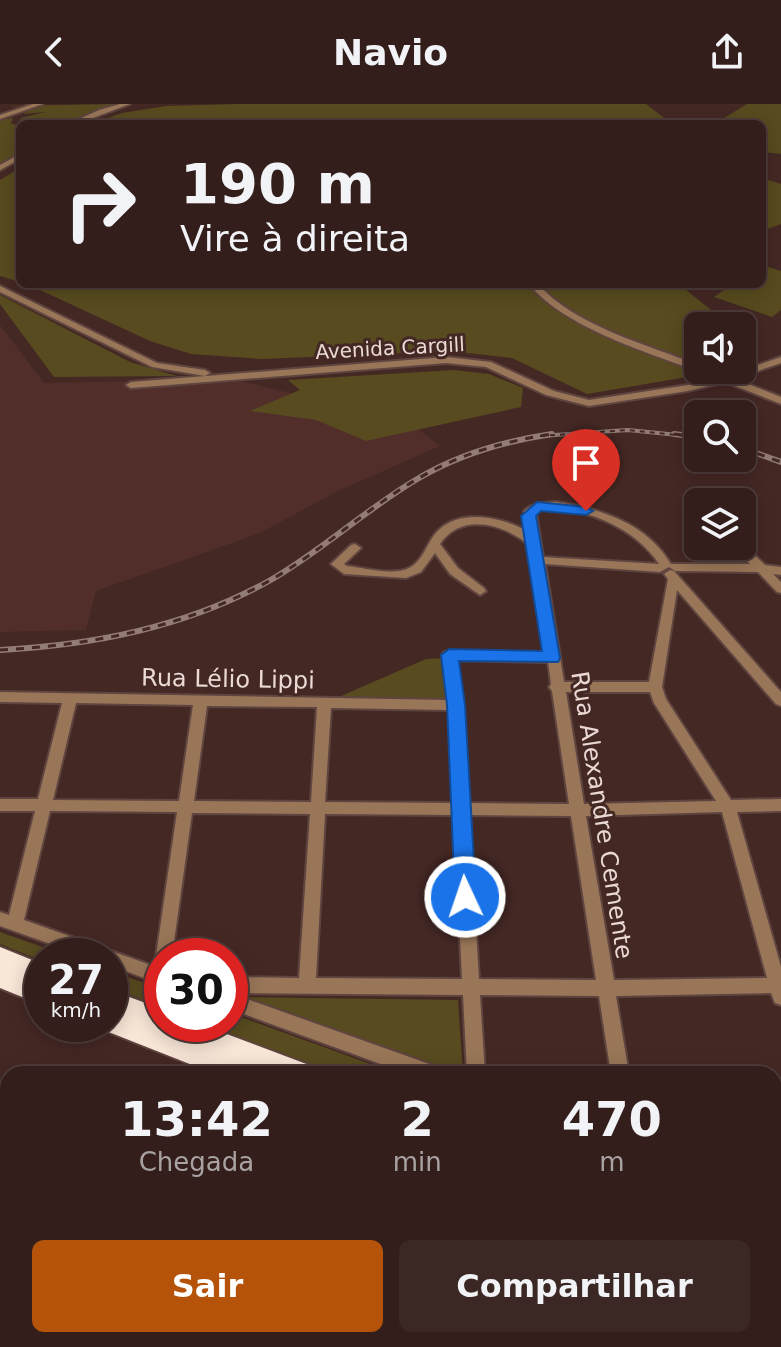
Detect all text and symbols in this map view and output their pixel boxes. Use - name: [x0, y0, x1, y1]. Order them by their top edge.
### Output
- icon: back: [32, 30, 76, 74]
- icon: share: [705, 30, 749, 74]
- text: Navio: [333, 32, 448, 73]
- text: 190 m: [180, 151, 375, 216]
- icon: right: [48, 152, 152, 256]
- text: Vire à direita: [180, 218, 410, 259]
- map controls: [684, 312, 756, 560]
- button: sound: [684, 312, 756, 384]
- street label: Avenida Cargill: [315, 332, 465, 364]
- button: search: [684, 400, 756, 472]
- pin: [552, 429, 620, 511]
- icon: arrive: [564, 441, 608, 485]
- button: layers: [684, 488, 756, 560]
- street label: Rua Lélio Lippi: [141, 663, 315, 695]
- street label: Rua Alexandre Cemente: [565, 669, 639, 961]
- position arrow: [423, 855, 507, 939]
- speed limit sign: 30: [144, 938, 248, 1042]
- text: 27: [48, 957, 104, 1003]
- text: km/h: [51, 998, 101, 1022]
- text: 13:42: [120, 1091, 273, 1147]
- text: 2: [401, 1091, 434, 1147]
- text: 470: [562, 1091, 662, 1147]
- text: Chegada: [139, 1147, 254, 1177]
- text: min: [393, 1147, 442, 1177]
- text: m: [599, 1147, 625, 1177]
- button: Sair: [32, 1240, 383, 1332]
- button: Compartilhar: [399, 1240, 750, 1332]

